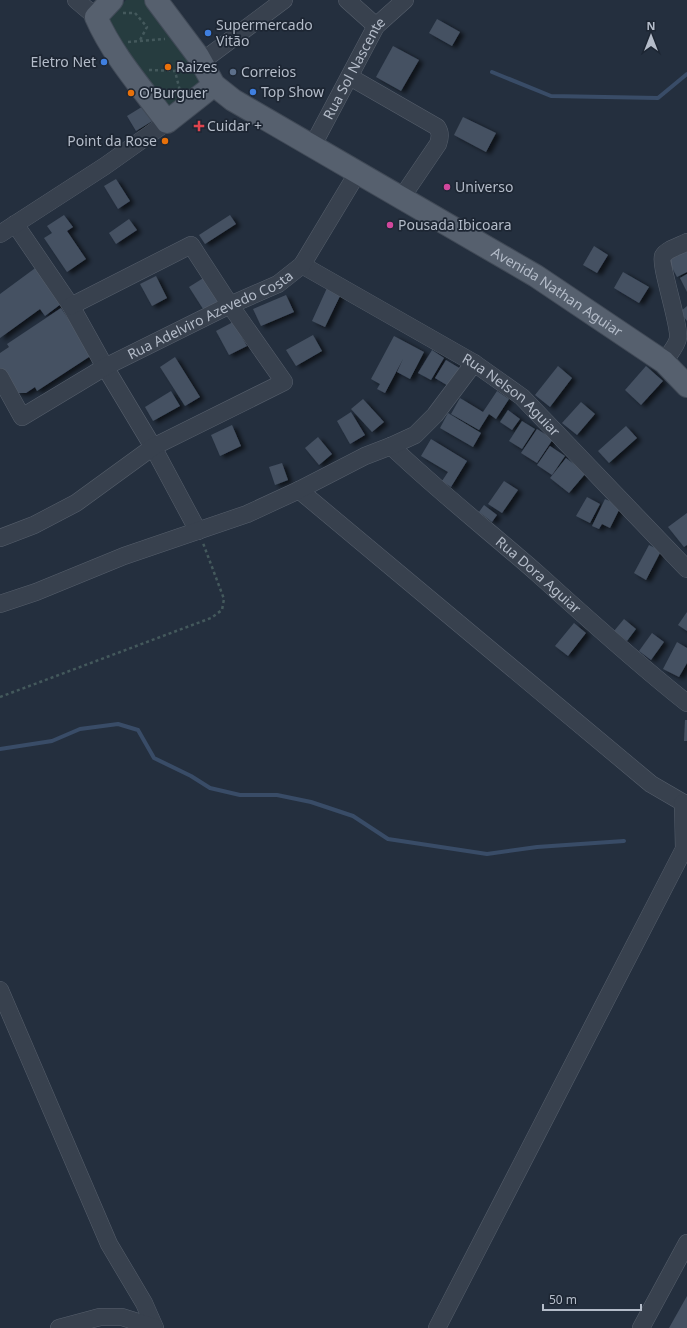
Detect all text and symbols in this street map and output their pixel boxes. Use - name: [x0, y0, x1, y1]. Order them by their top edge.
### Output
- street label: Rua Sol Nascente: [318, 12, 389, 123]
- place label: Supermercado Vitão: [216, 15, 313, 50]
- north arrow: [631, 16, 671, 56]
- text: N: [647, 18, 655, 33]
- marker: Supermercado Vitão: [203, 28, 213, 38]
- place label: Eletro Net: [30, 52, 96, 71]
- marker: Eletro Net: [99, 57, 109, 67]
- place label: Raizes: [176, 57, 218, 76]
- marker: Raizes: [163, 62, 173, 72]
- place label: Correios: [241, 62, 297, 81]
- marker: Correios: [228, 67, 238, 77]
- place label: Top Show: [261, 82, 324, 101]
- place label: O'Burguer: [139, 83, 208, 102]
- marker: Top Show: [248, 87, 258, 97]
- marker: O'Burguer: [126, 88, 136, 98]
- place label: Cuidar +: [207, 116, 262, 135]
- marker: Cuidar +: [194, 121, 204, 131]
- place label: Point da Rose: [67, 131, 157, 150]
- marker: Point da Rose: [160, 136, 170, 146]
- place label: Universo: [455, 177, 513, 196]
- marker: Universo: [442, 182, 452, 192]
- place label: Pousada Ibicoara: [398, 215, 512, 234]
- marker: Pousada Ibicoara: [385, 220, 395, 230]
- street label: Avenida Nathan Aguiar: [488, 242, 627, 341]
- street label: Rua Adelviro Azevedo Costa: [124, 266, 297, 363]
- street label: Rua Nelson Aguiar: [459, 348, 565, 440]
- street label: Rua Dora Aguiar: [492, 532, 586, 618]
- scale bar: [543, 1286, 641, 1312]
- text: 50 m: [549, 1291, 577, 1308]

